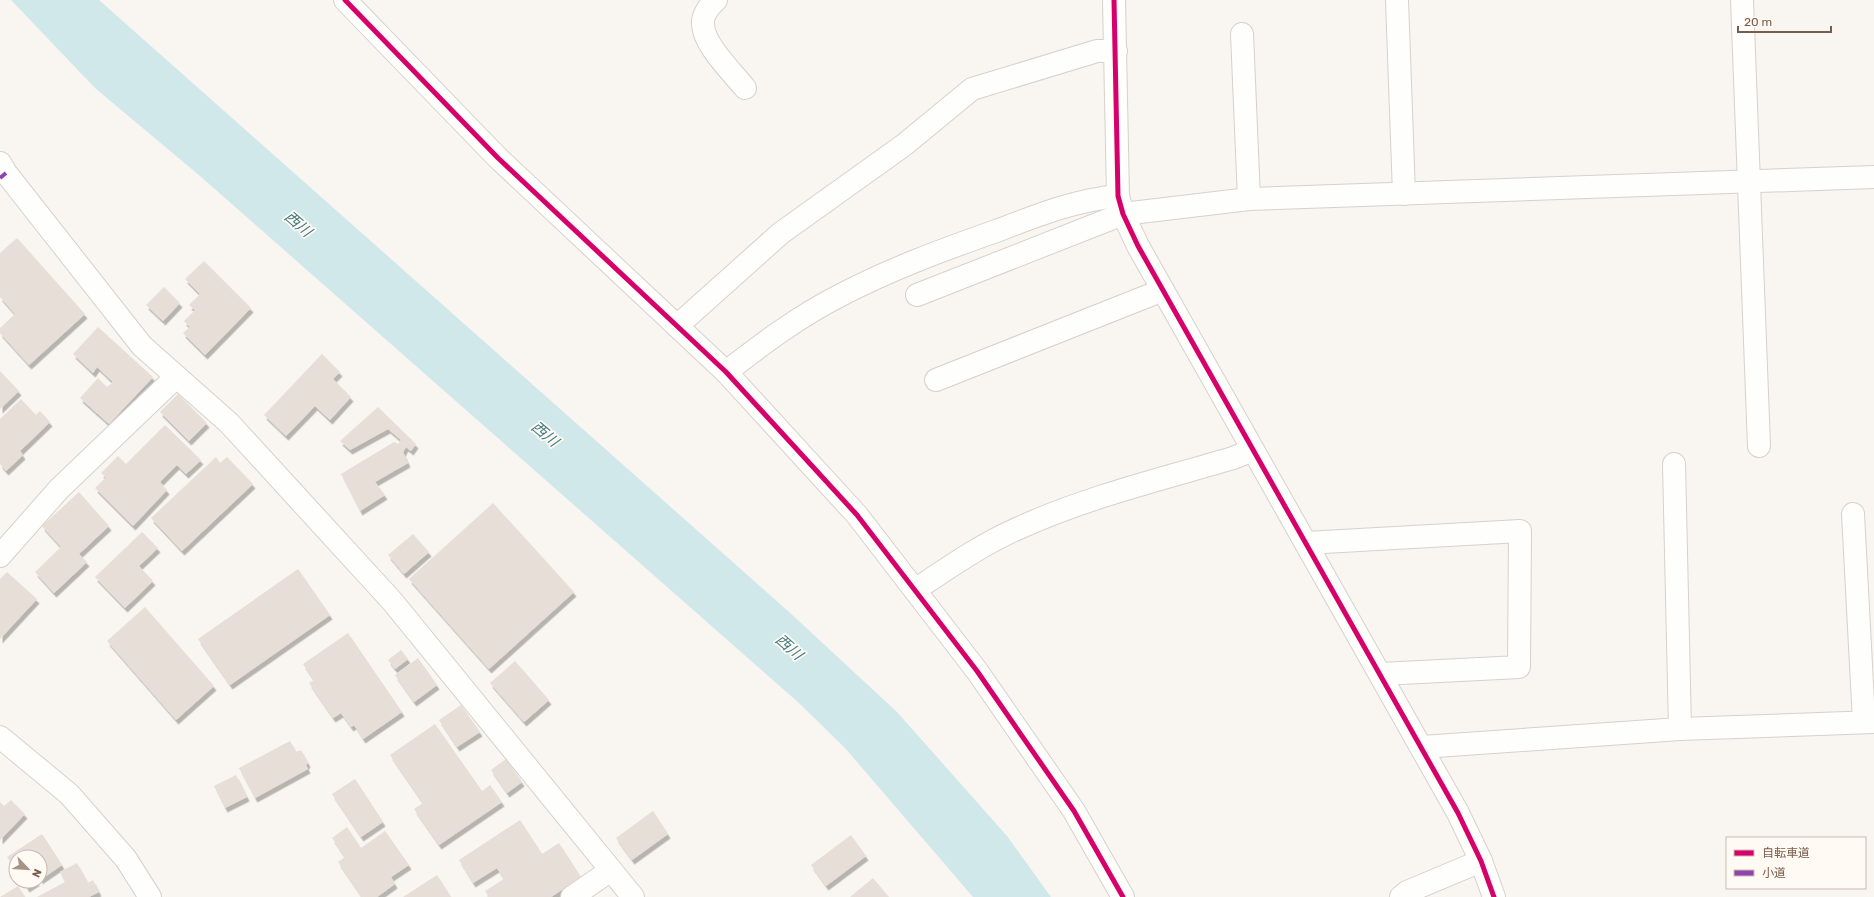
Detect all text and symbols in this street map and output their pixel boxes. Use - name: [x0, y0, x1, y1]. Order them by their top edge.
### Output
- scale bar: [1738, 8, 1831, 34]
- text: 20 m: [1744, 15, 1772, 29]
- water label: 西川: [281, 207, 317, 242]
- water label: 西川: [528, 417, 564, 452]
- water label: 西川: [772, 630, 808, 665]
- legend: [1726, 837, 1866, 889]
- text: 自転車道: [1762, 846, 1810, 860]
- north arrow: [8, 849, 48, 889]
- text: 小道: [1762, 866, 1786, 880]
- text: N: [29, 867, 44, 879]

